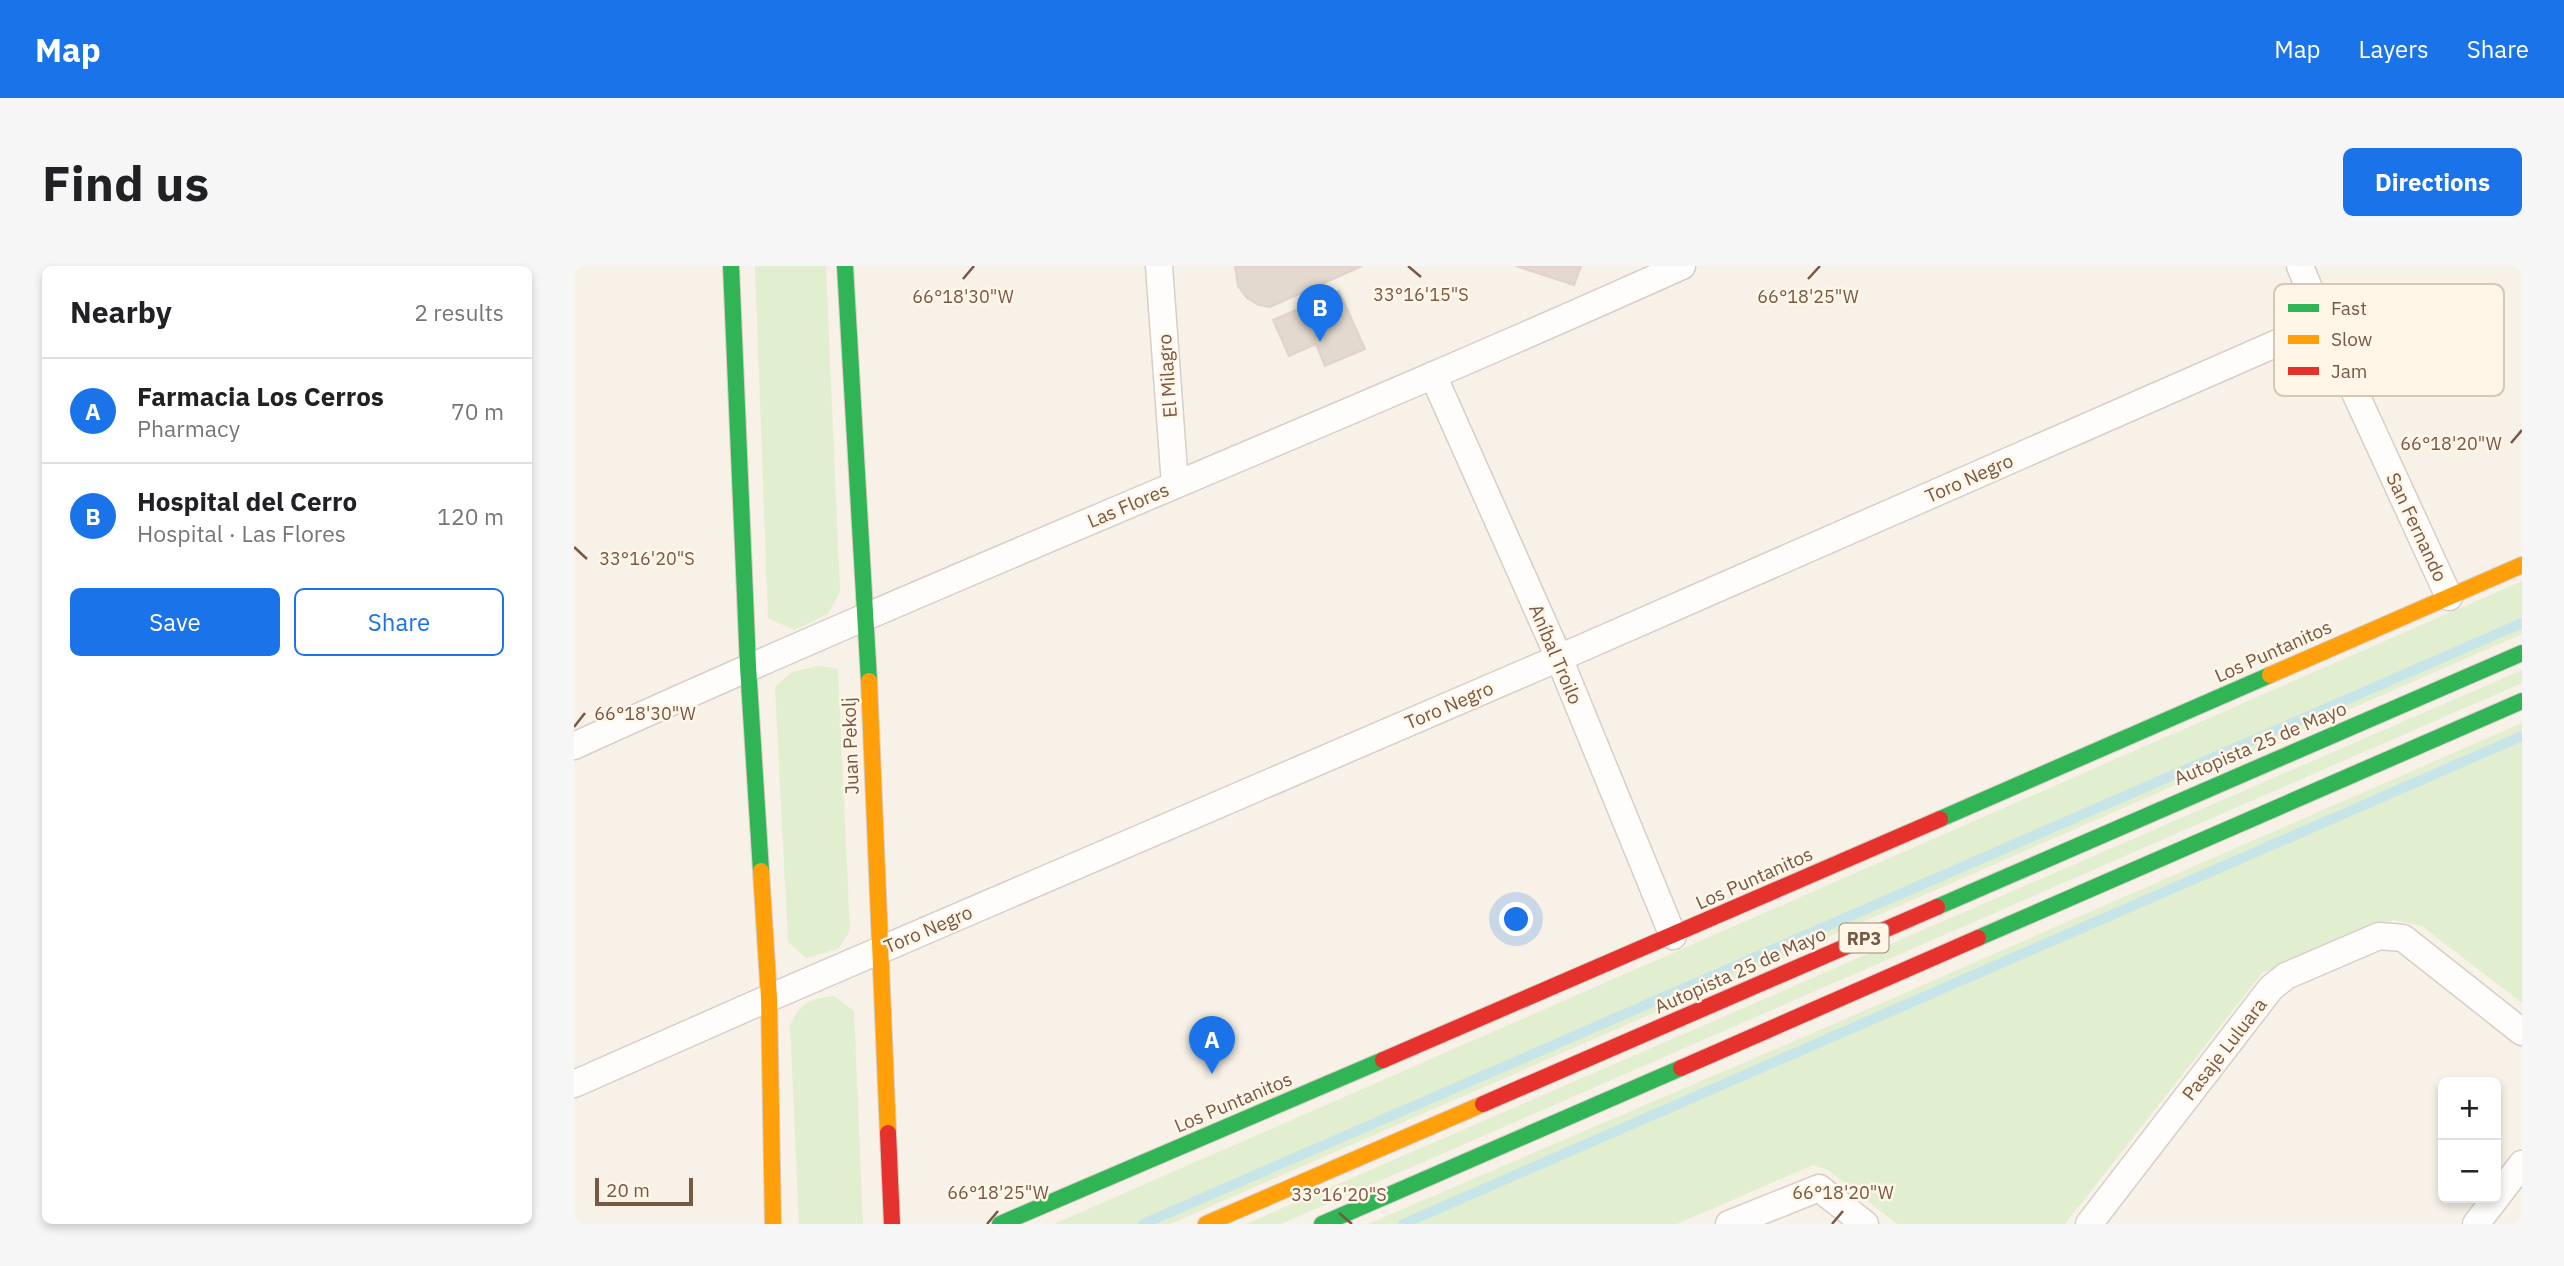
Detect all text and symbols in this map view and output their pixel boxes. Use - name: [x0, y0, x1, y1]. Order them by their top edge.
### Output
- text: Map: [35, 28, 101, 71]
- text: Map: [2274, 33, 2321, 65]
- text: Layers: [2359, 33, 2429, 65]
- text: Share: [2467, 33, 2529, 65]
- button: Directions: [2343, 148, 2522, 216]
- text: Find us: [42, 151, 209, 214]
- text: 33°16'15"S: [1373, 283, 1469, 306]
- pin: B: [1297, 284, 1343, 342]
- legend: [2274, 284, 2504, 396]
- text: 66°18'30"W: [912, 285, 1014, 308]
- text: 66°18'25"W: [1757, 285, 1859, 308]
- text: Nearby: [70, 292, 172, 331]
- text: Fast: [2331, 296, 2367, 320]
- text: 2 results: [414, 297, 504, 327]
- text: Slow: [2331, 327, 2372, 351]
- street label: El Milagro: [1152, 333, 1182, 419]
- text: Jam: [2331, 359, 2367, 383]
- text: Farmacia Los Cerros: [137, 379, 384, 413]
- text: A: [85, 396, 101, 426]
- text: 70 m: [451, 396, 504, 426]
- text: Pharmacy: [137, 413, 240, 443]
- text: 66°18'20"W: [2400, 432, 2502, 455]
- street label: Toro Negro: [1921, 448, 2017, 508]
- street label: San Fernando: [2381, 469, 2453, 585]
- street label: Las Flores: [1084, 477, 1172, 533]
- text: Hospital del Cerro: [137, 484, 357, 518]
- text: B: [85, 501, 101, 531]
- text: 120 m: [437, 501, 504, 531]
- text: Hospital · Las Flores: [137, 518, 346, 548]
- text: 33°16'20"S: [599, 547, 695, 570]
- button: Save: [70, 588, 280, 656]
- button: Share: [294, 588, 504, 656]
- street label: Aníbal Troilo: [1524, 600, 1588, 708]
- street label: Los Puntanitos: [2211, 614, 2335, 688]
- street label: Toro Negro: [1401, 676, 1497, 734]
- street label: Autopista 25 de Mayo: [2170, 696, 2350, 790]
- street label: Juan Pekolj: [836, 697, 864, 795]
- text: 66°18'30"W: [594, 702, 696, 725]
- street label: Los Puntanitos: [1692, 841, 1816, 915]
- street label: Toro Negro: [880, 900, 976, 958]
- your location: [1499, 902, 1533, 936]
- street label: Autopista 25 de Mayo: [1651, 921, 1829, 1019]
- road number: RP3: [1840, 924, 1888, 952]
- street label: Pasaje Luluara: [2176, 993, 2272, 1105]
- pin: A: [1189, 1016, 1235, 1074]
- street label: Los Puntanitos: [1170, 1066, 1296, 1138]
- map controls: [2438, 1077, 2501, 1203]
- button: +: [2438, 1077, 2501, 1140]
- button: −: [2438, 1140, 2501, 1203]
- scale bar: [595, 1175, 693, 1207]
- text: 20 m: [606, 1178, 650, 1202]
- text: 66°18'25"W: [947, 1181, 1049, 1204]
- text: 66°18'20"W: [1792, 1181, 1894, 1204]
- text: 33°16'20"S: [1291, 1183, 1387, 1206]

